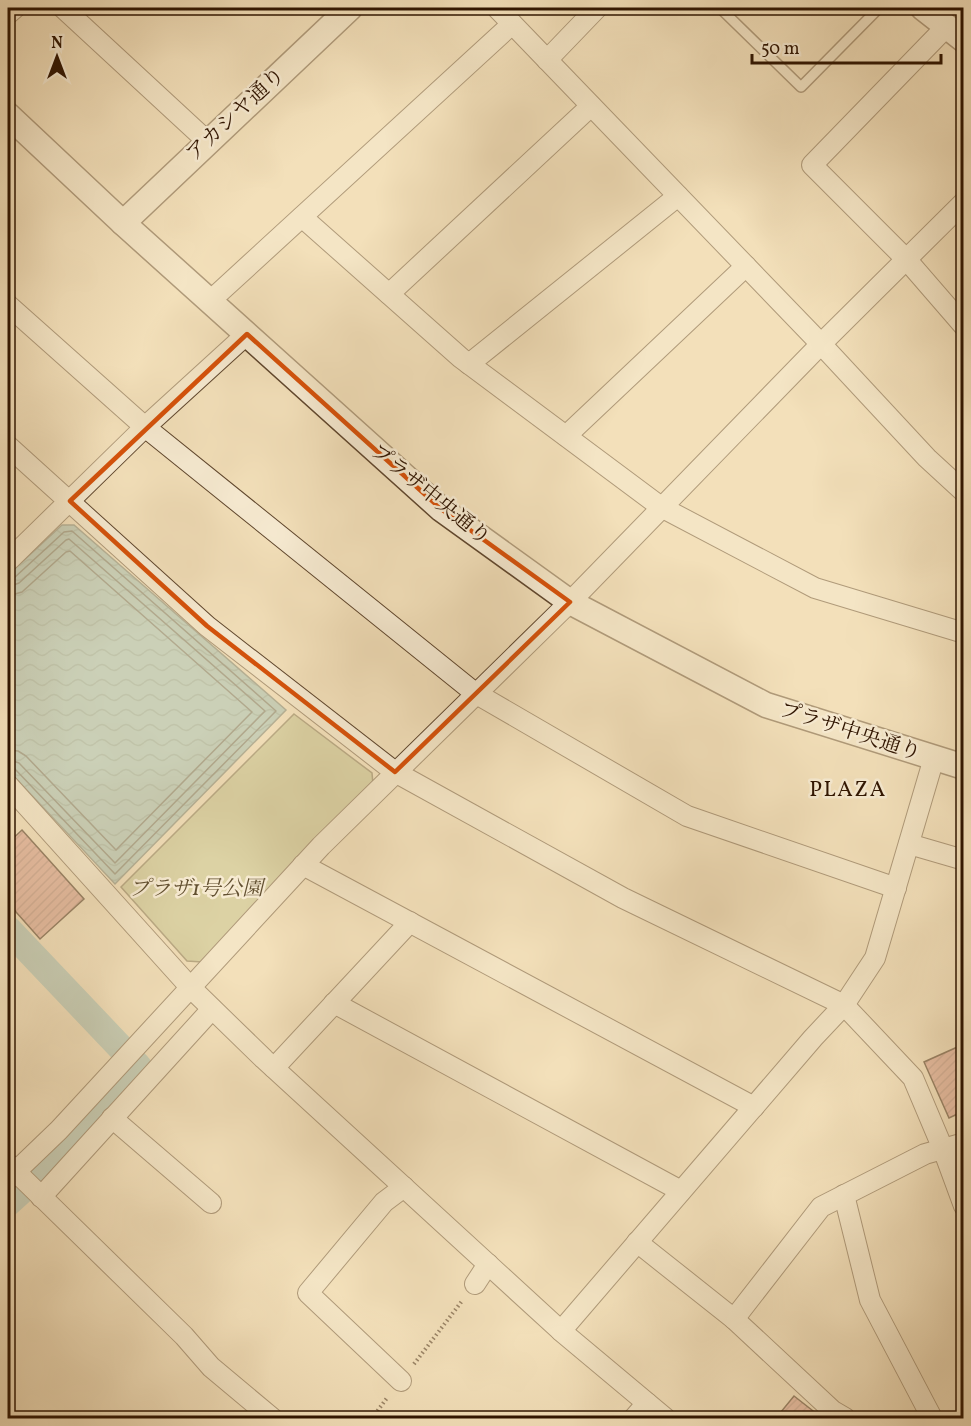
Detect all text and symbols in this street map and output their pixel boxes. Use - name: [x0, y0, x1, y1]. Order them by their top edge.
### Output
- north arrow: [27, 27, 87, 87]
- scale bar: [752, 27, 941, 65]
- text: N: [51, 33, 63, 55]
- text: 50 m: [761, 37, 800, 62]
- street label: アカシヤ通り: [180, 61, 292, 169]
- street label: プラザ中央通り: [364, 437, 496, 553]
- street label: プラザ中央通り: [776, 695, 924, 769]
- district label: PLAZA: [809, 775, 887, 806]
- park label: プラザ1号公園: [129, 875, 266, 904]

